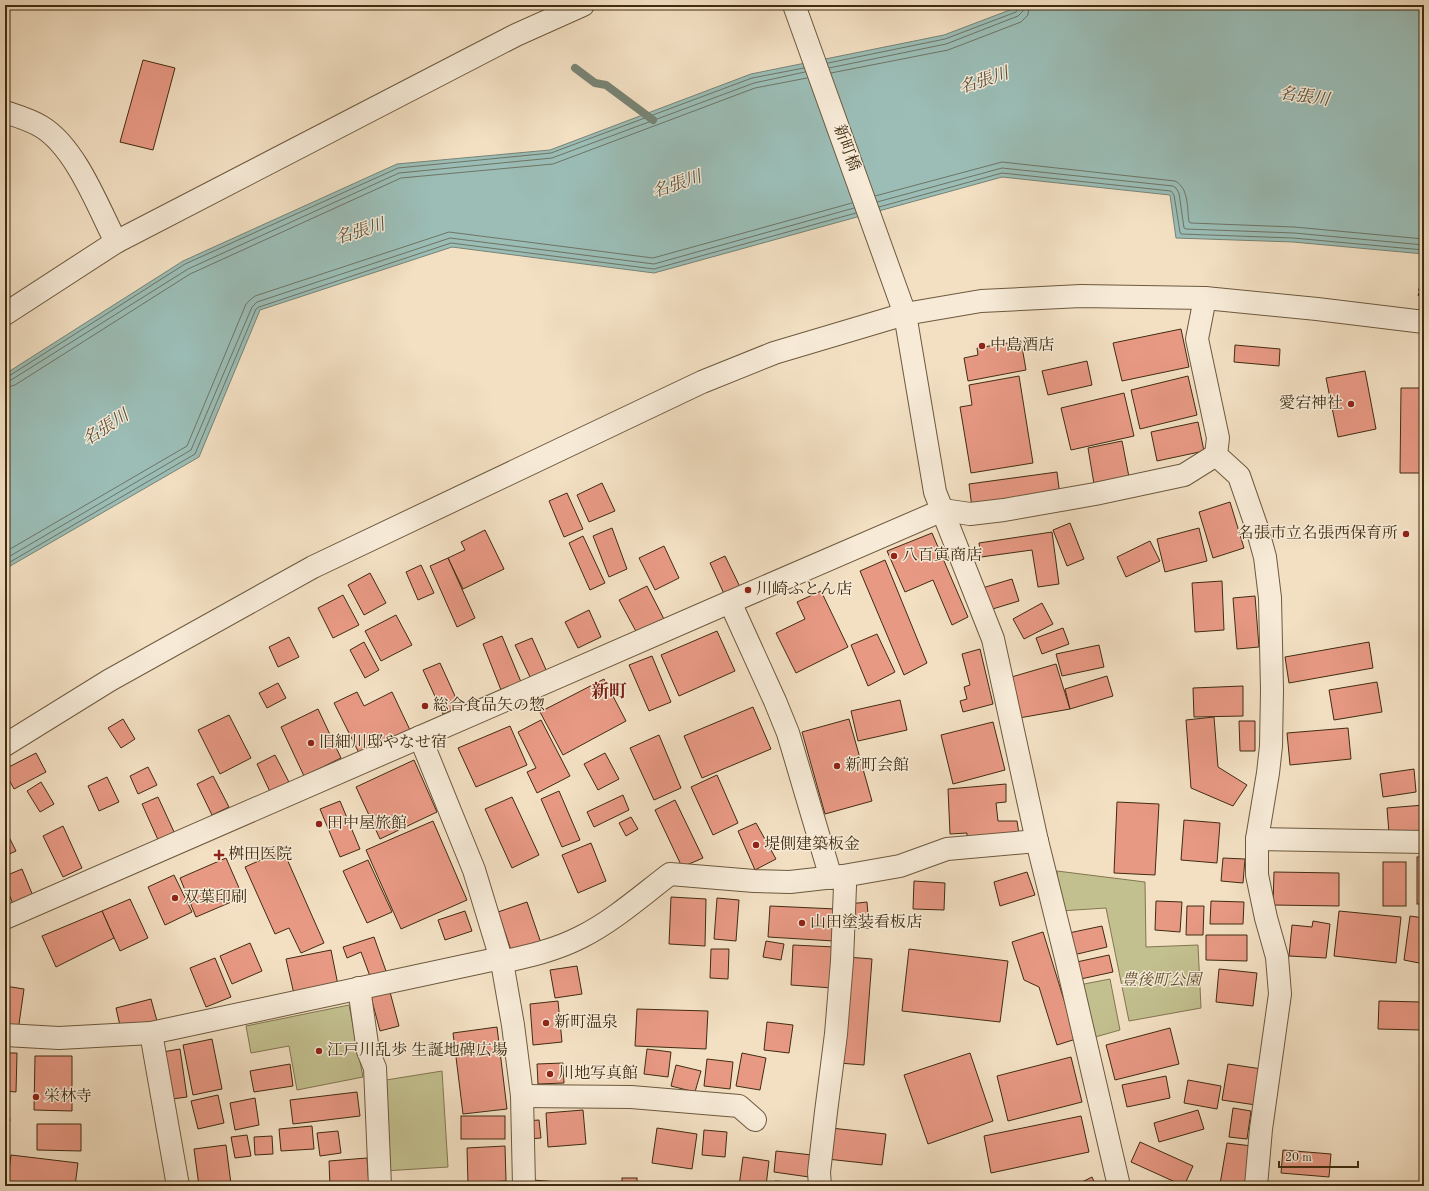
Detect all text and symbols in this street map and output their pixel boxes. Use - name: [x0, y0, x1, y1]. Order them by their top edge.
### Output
- water label: 名張川: [957, 63, 1013, 97]
- water label: 名張川: [1278, 83, 1333, 109]
- street label: 新町橋: [830, 122, 864, 173]
- water label: 名張川: [649, 166, 706, 201]
- water label: 名張川: [333, 214, 389, 248]
- place label: 中島酒店: [990, 336, 1054, 354]
- marker: 中島酒店: [977, 341, 987, 351]
- place label: 愛宕神社: [1279, 394, 1343, 412]
- marker: 愛宕神社: [1346, 399, 1356, 409]
- water label: 名張川: [79, 404, 134, 449]
- place label: 名張市立名張西保育所: [1238, 524, 1398, 542]
- marker: 名張市立名張西保育所: [1401, 529, 1411, 539]
- place label: 八百寅商店: [902, 546, 982, 564]
- marker: 八百寅商店: [889, 551, 899, 561]
- place label: 川崎ふとん店: [756, 580, 852, 598]
- marker: 川崎ふとん店: [743, 585, 753, 595]
- district label: 新町: [591, 681, 627, 701]
- place label: 総合食品矢の惣: [433, 696, 545, 714]
- marker: 総合食品矢の惣: [420, 701, 430, 711]
- place label: 旧細川邸やなせ宿: [319, 733, 447, 751]
- marker: 旧細川邸やなせ宿: [306, 738, 316, 748]
- place label: 新町会館: [845, 756, 909, 774]
- marker: 新町会館: [832, 761, 842, 771]
- place label: 田中屋旅館: [327, 814, 407, 832]
- marker: 田中屋旅館: [314, 819, 324, 829]
- place label: 堤側建築板金: [764, 835, 860, 853]
- marker: 堤側建築板金: [751, 840, 761, 850]
- place label: 桝田医院: [228, 845, 292, 863]
- marker: 桝田医院: [213, 849, 225, 861]
- place label: 双葉印刷: [183, 888, 247, 906]
- marker: 双葉印刷: [170, 893, 180, 903]
- place label: 山田塗装看板店: [810, 913, 922, 931]
- marker: 山田塗装看板店: [797, 918, 807, 928]
- park label: 豊後町公園: [1121, 971, 1204, 989]
- place label: 新町温泉: [554, 1013, 618, 1031]
- marker: 新町温泉: [541, 1018, 551, 1028]
- place label: 江戸川乱歩 生誕地碑広場: [327, 1041, 507, 1059]
- marker: 江戸川乱歩 生誕地碑広場: [314, 1046, 324, 1056]
- place label: 川地写真館: [558, 1064, 638, 1082]
- marker: 川地写真館: [545, 1069, 555, 1079]
- place label: 栄林寺: [44, 1087, 92, 1105]
- marker: 栄林寺: [31, 1092, 41, 1102]
- scale bar: [1279, 1143, 1358, 1169]
- text: 20 m: [1285, 1152, 1312, 1164]

